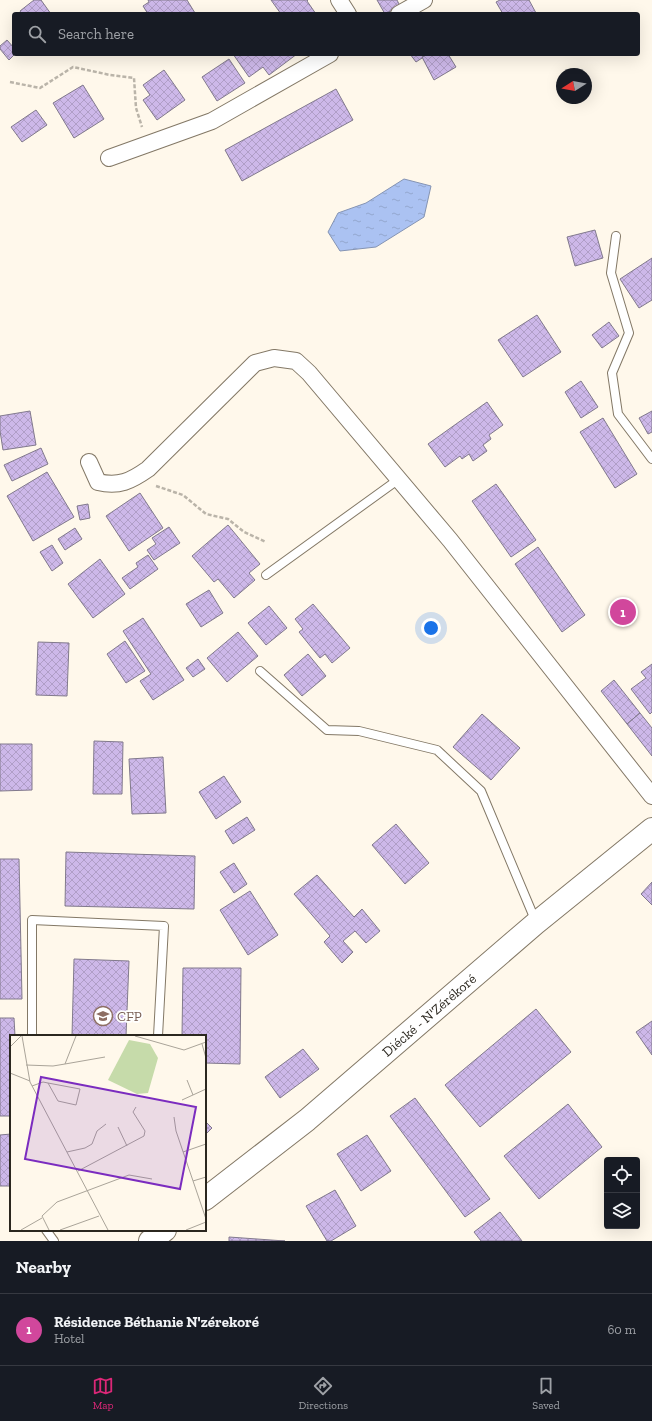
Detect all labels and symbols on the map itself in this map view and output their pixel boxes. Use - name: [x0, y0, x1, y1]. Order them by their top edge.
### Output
- north arrow: [556, 68, 592, 104]
- pin: 1: [610, 597, 636, 627]
- your location: [421, 618, 441, 638]
- street label: Diécké - N'Zérékoré: [379, 970, 480, 1060]
- school or university icon: CFP: [92, 1005, 114, 1027]
- place label: CFP: [117, 1008, 142, 1025]
- inset map: [10, 1035, 206, 1231]

